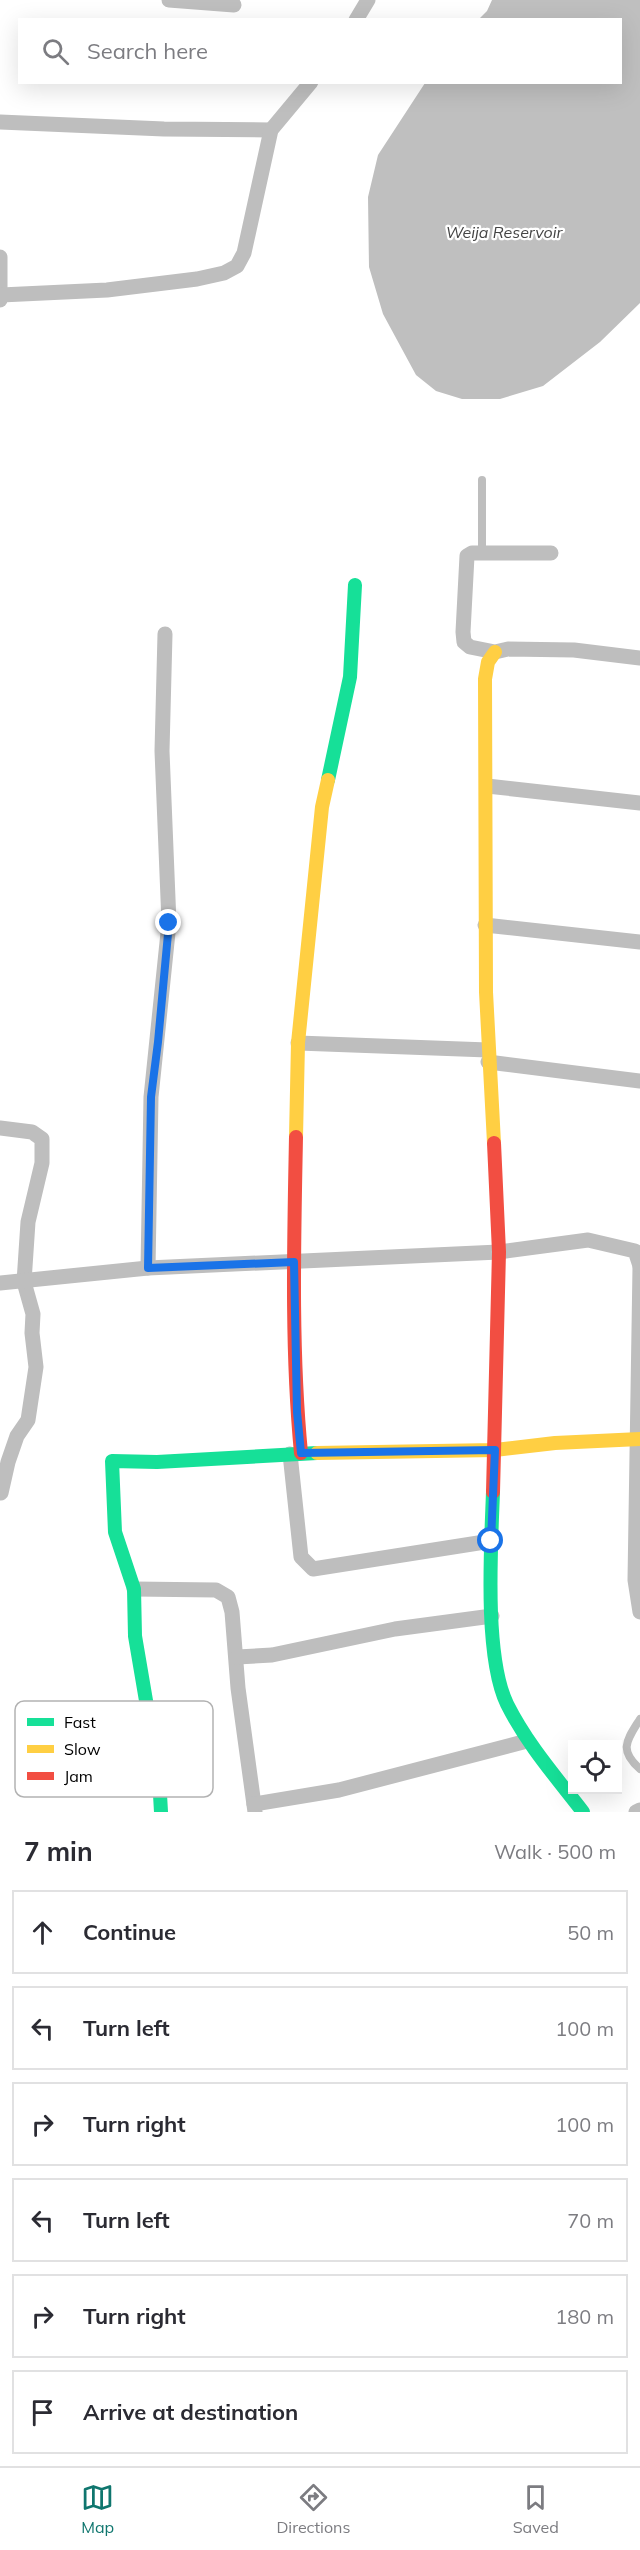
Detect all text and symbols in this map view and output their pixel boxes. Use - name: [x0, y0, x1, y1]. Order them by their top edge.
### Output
- search box: [18, 18, 622, 84]
- icon: search: [39, 35, 72, 68]
- text: Search here: [87, 37, 208, 65]
- water label: Weija Reservoir: [446, 222, 563, 242]
- route end: [155, 909, 181, 935]
- route start: [477, 1527, 503, 1553]
- legend: [15, 1701, 213, 1797]
- text: Fast: [64, 1712, 96, 1732]
- text: Slow: [64, 1739, 101, 1759]
- map controls: [568, 1740, 622, 1794]
- button: locate: [568, 1740, 622, 1794]
- text: Jam: [64, 1766, 93, 1786]
- text: 7 min: [24, 1835, 93, 1868]
- text: Walk · 500 m: [494, 1839, 616, 1864]
- icon: ahead: [26, 1916, 59, 1949]
- text: Continue: [83, 1918, 176, 1946]
- text: 50 m: [567, 1920, 614, 1945]
- icon: left: [26, 2012, 59, 2045]
- text: Turn left: [83, 2014, 170, 2042]
- text: 100 m: [555, 2016, 614, 2041]
- icon: right: [26, 2108, 59, 2141]
- text: Turn right: [83, 2110, 186, 2138]
- text: 100 m: [555, 2112, 614, 2137]
- icon: left: [26, 2204, 59, 2237]
- text: Turn left: [83, 2206, 170, 2234]
- text: 70 m: [567, 2208, 614, 2233]
- icon: right: [26, 2300, 59, 2333]
- text: Turn right: [83, 2302, 186, 2330]
- text: 180 m: [555, 2304, 614, 2329]
- icon: arrive: [26, 2396, 59, 2429]
- text: Arrive at destination: [83, 2398, 298, 2426]
- tab: Map: [81, 2481, 114, 2537]
- tab: Directions: [276, 2481, 350, 2537]
- tab: Saved: [513, 2481, 559, 2537]

